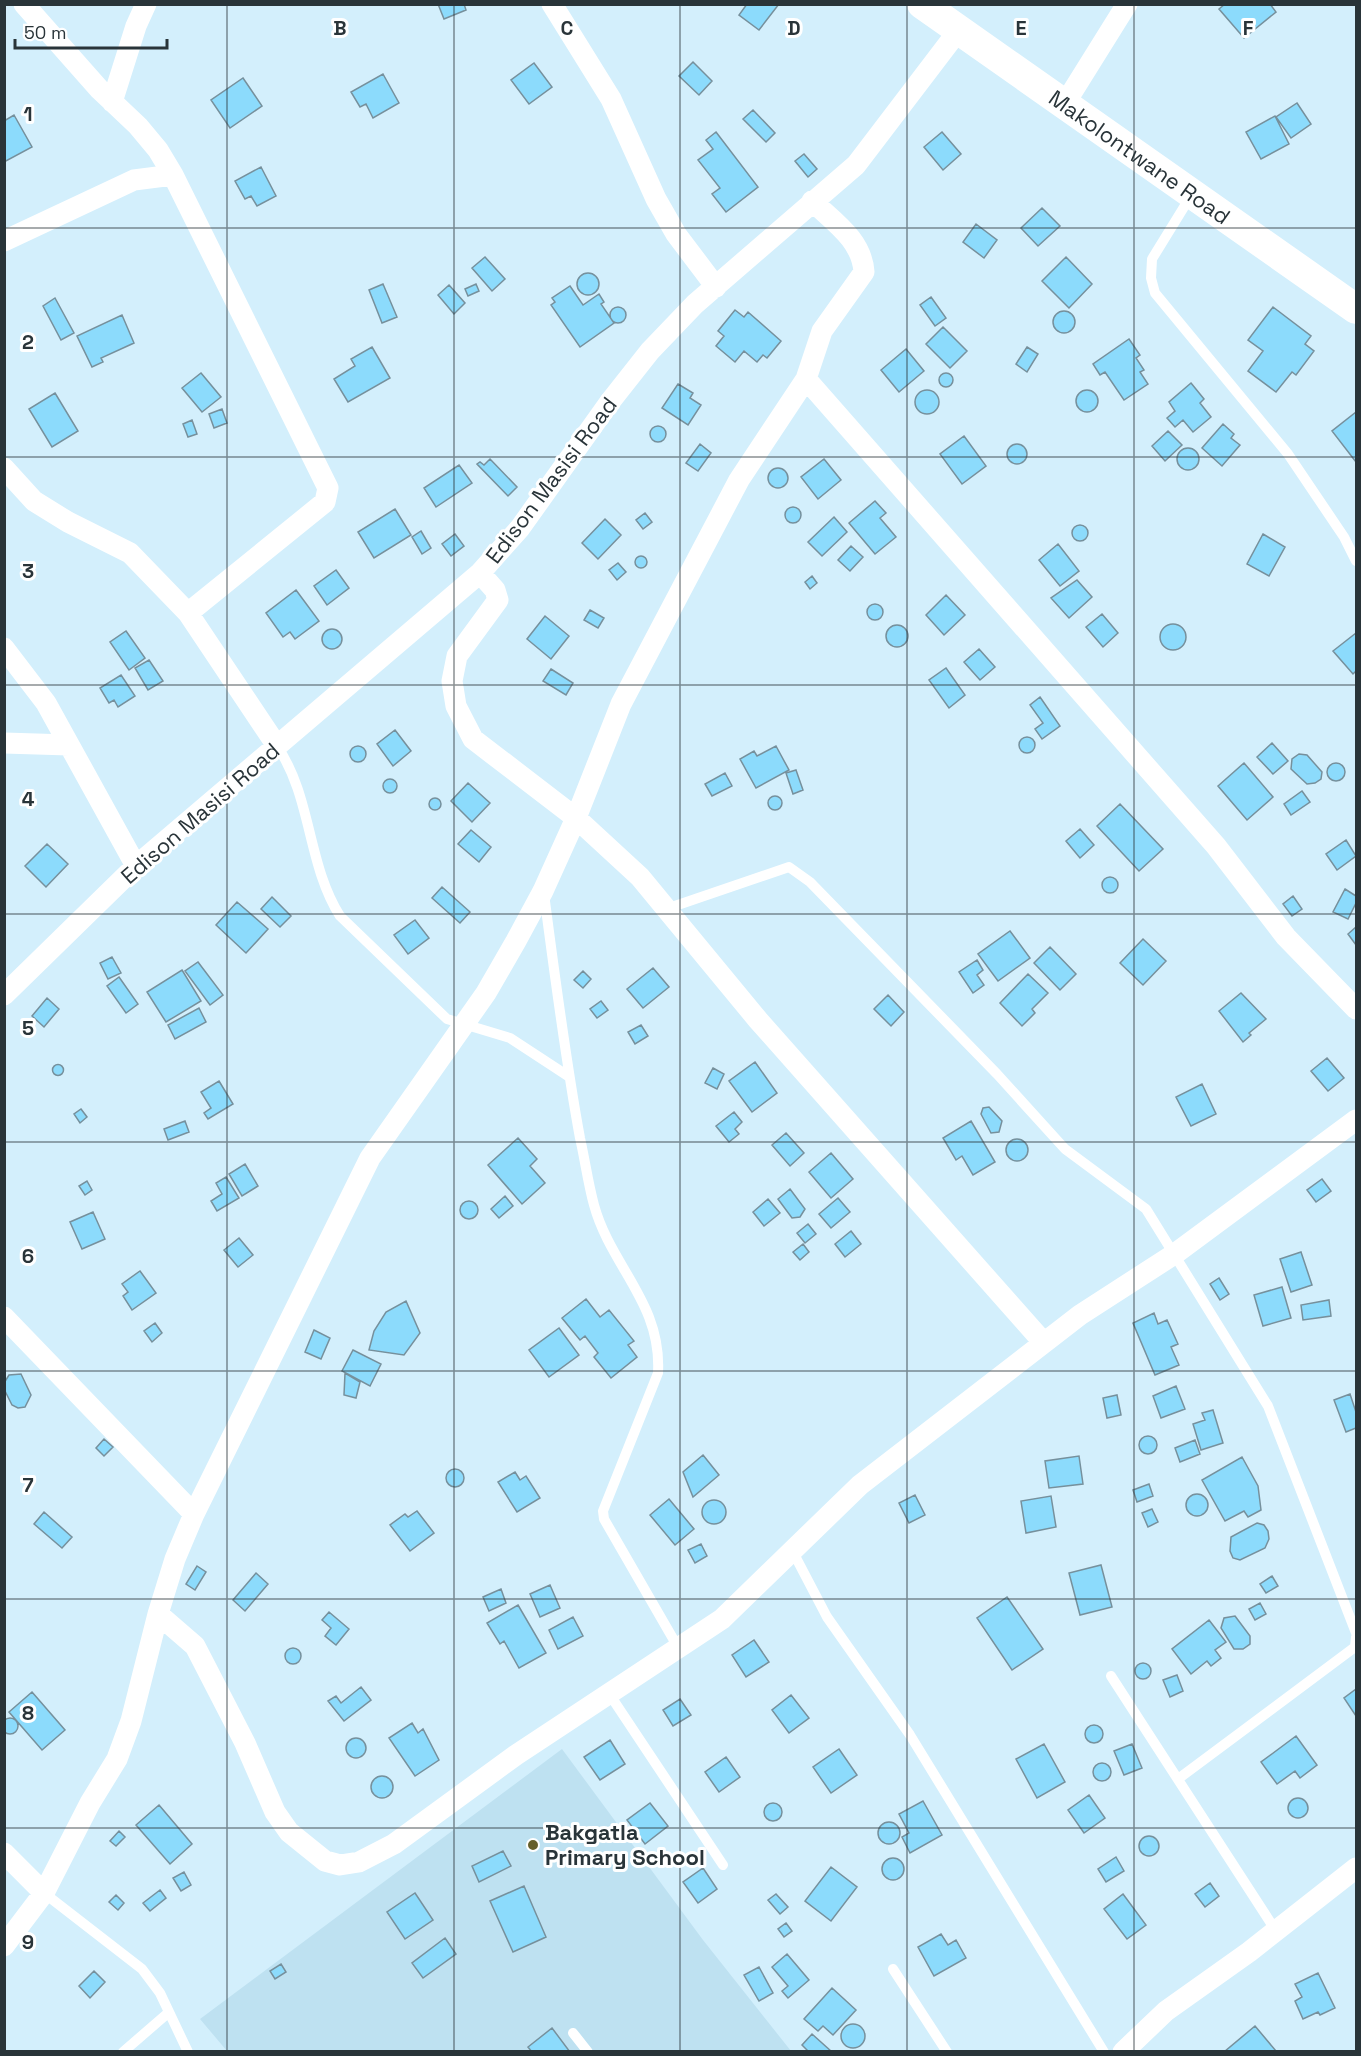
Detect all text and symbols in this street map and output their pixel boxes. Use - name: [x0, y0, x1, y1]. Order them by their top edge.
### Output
- scale bar: [15, 12, 166, 50]
- text: B: [333, 15, 347, 41]
- text: C: [561, 15, 574, 41]
- text: D: [787, 15, 801, 41]
- text: E: [1015, 15, 1027, 41]
- text: F: [1243, 15, 1254, 41]
- text: 50 m: [24, 21, 66, 44]
- street label: Makolontwane Road: [1044, 84, 1236, 230]
- text: 1: [23, 101, 33, 127]
- text: 2: [22, 329, 34, 355]
- street label: Edison Masisi Road: [479, 391, 623, 569]
- text: 3: [22, 558, 34, 584]
- street label: Edison Masisi Road: [115, 736, 285, 890]
- text: 4: [22, 786, 35, 812]
- text: 5: [22, 1015, 34, 1041]
- text: 6: [22, 1243, 34, 1269]
- text: 7: [22, 1472, 34, 1498]
- text: 8: [22, 1700, 34, 1726]
- place label: Bakgatla Primary School: [545, 1818, 705, 1871]
- marker: Bakgatla Primary School: [526, 1838, 540, 1852]
- text: 9: [22, 1929, 34, 1955]

